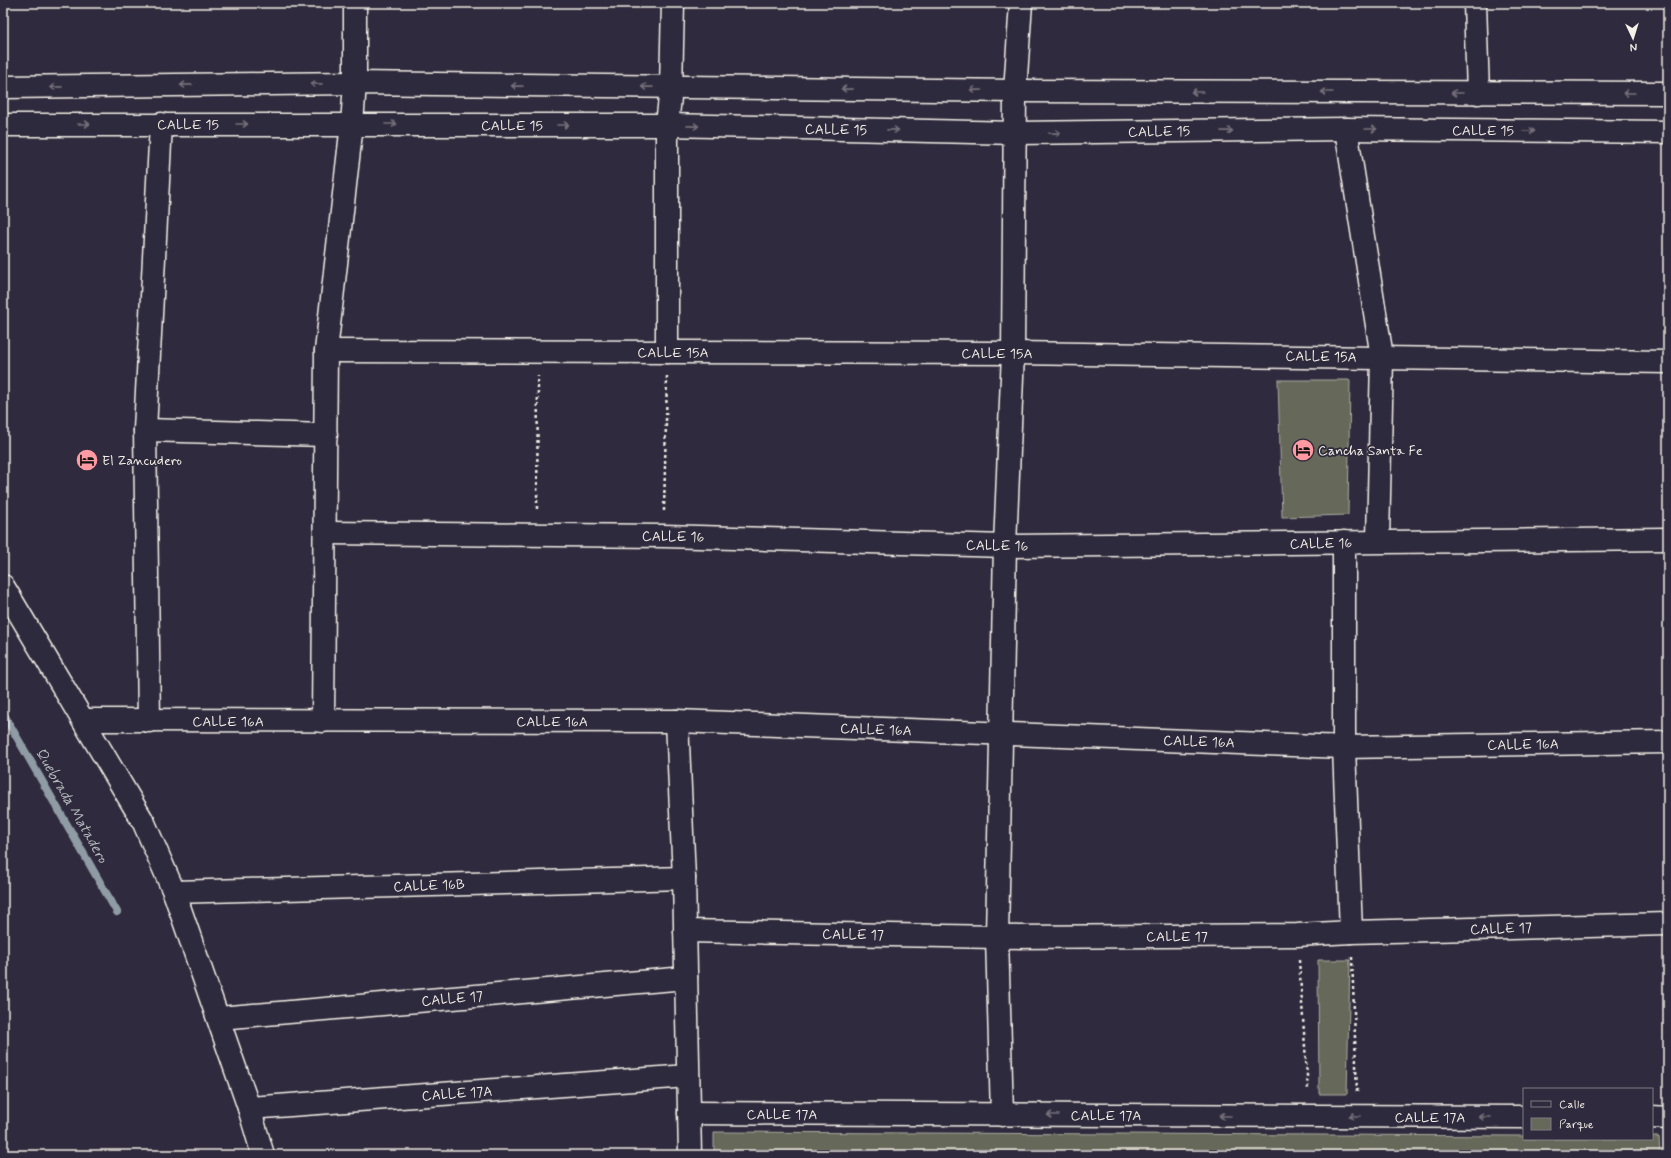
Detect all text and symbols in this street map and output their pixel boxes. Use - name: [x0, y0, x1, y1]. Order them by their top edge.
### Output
- north arrow: [1613, 18, 1653, 58]
- text: N: [1629, 40, 1638, 54]
- one-way arrow: [310, 80, 323, 87]
- one-way arrow: [180, 81, 193, 89]
- one-way arrow: [511, 82, 524, 89]
- one-way arrow: [50, 83, 63, 91]
- one-way arrow: [641, 83, 654, 91]
- one-way arrow: [840, 85, 853, 93]
- one-way arrow: [970, 86, 983, 94]
- one-way arrow: [1191, 88, 1204, 96]
- one-way arrow: [1321, 88, 1334, 96]
- one-way arrow: [1451, 89, 1464, 97]
- one-way arrow: [1623, 89, 1636, 97]
- street label: CALLE 15: [157, 116, 219, 134]
- street label: CALLE 15: [481, 117, 543, 135]
- one-way arrow: [77, 120, 90, 128]
- one-way arrow: [235, 120, 248, 128]
- one-way arrow: [384, 120, 397, 128]
- street label: CALLE 15: [805, 120, 867, 140]
- one-way arrow: [556, 121, 569, 129]
- one-way arrow: [686, 122, 699, 130]
- street label: CALLE 15: [1128, 122, 1190, 142]
- street label: CALLE 15: [1452, 122, 1514, 140]
- one-way arrow: [1364, 125, 1377, 133]
- one-way arrow: [886, 126, 899, 134]
- one-way arrow: [1220, 127, 1233, 135]
- one-way arrow: [1522, 127, 1535, 135]
- one-way arrow: [1048, 129, 1061, 136]
- street label: CALLE 15A: [637, 344, 709, 362]
- street label: CALLE 15A: [961, 345, 1033, 363]
- street label: CALLE 15A: [1285, 347, 1357, 367]
- hotel icon: Cancha Santa Fe: [1290, 437, 1316, 463]
- place label: Cancha Santa Fe: [1318, 442, 1423, 460]
- hotel icon: El Zancudero: [74, 447, 100, 473]
- place label: El Zancudero: [102, 452, 182, 470]
- street label: CALLE 16: [642, 527, 705, 547]
- street label: CALLE 16: [1290, 534, 1353, 554]
- street label: CALLE 16: [966, 536, 1029, 556]
- street label: CALLE 16A: [192, 713, 264, 731]
- street label: CALLE 16A: [516, 713, 588, 731]
- street label: CALLE 16A: [840, 720, 912, 740]
- street label: CALLE 16A: [1163, 732, 1235, 752]
- street label: CALLE 16A: [1487, 735, 1559, 755]
- water label: Quebrada Matadero: [30, 744, 113, 868]
- street label: CALLE 16B: [393, 876, 465, 896]
- street label: CALLE 17: [1470, 919, 1532, 939]
- street label: CALLE 17: [822, 925, 884, 945]
- street label: CALLE 17: [1146, 928, 1208, 946]
- street label: CALLE 17: [421, 987, 484, 1011]
- street label: CALLE 17A: [421, 1083, 493, 1105]
- legend: [1523, 1088, 1653, 1140]
- text: Calle: [1559, 1097, 1585, 1113]
- street label: CALLE 17A: [747, 1106, 817, 1124]
- street label: CALLE 17A: [1071, 1107, 1141, 1125]
- street label: CALLE 17A: [1395, 1109, 1465, 1127]
- one-way arrow: [1047, 1111, 1060, 1119]
- one-way arrow: [1219, 1112, 1232, 1120]
- one-way arrow: [1349, 1112, 1362, 1120]
- one-way arrow: [1479, 1113, 1492, 1121]
- text: Parque: [1559, 1117, 1594, 1133]

